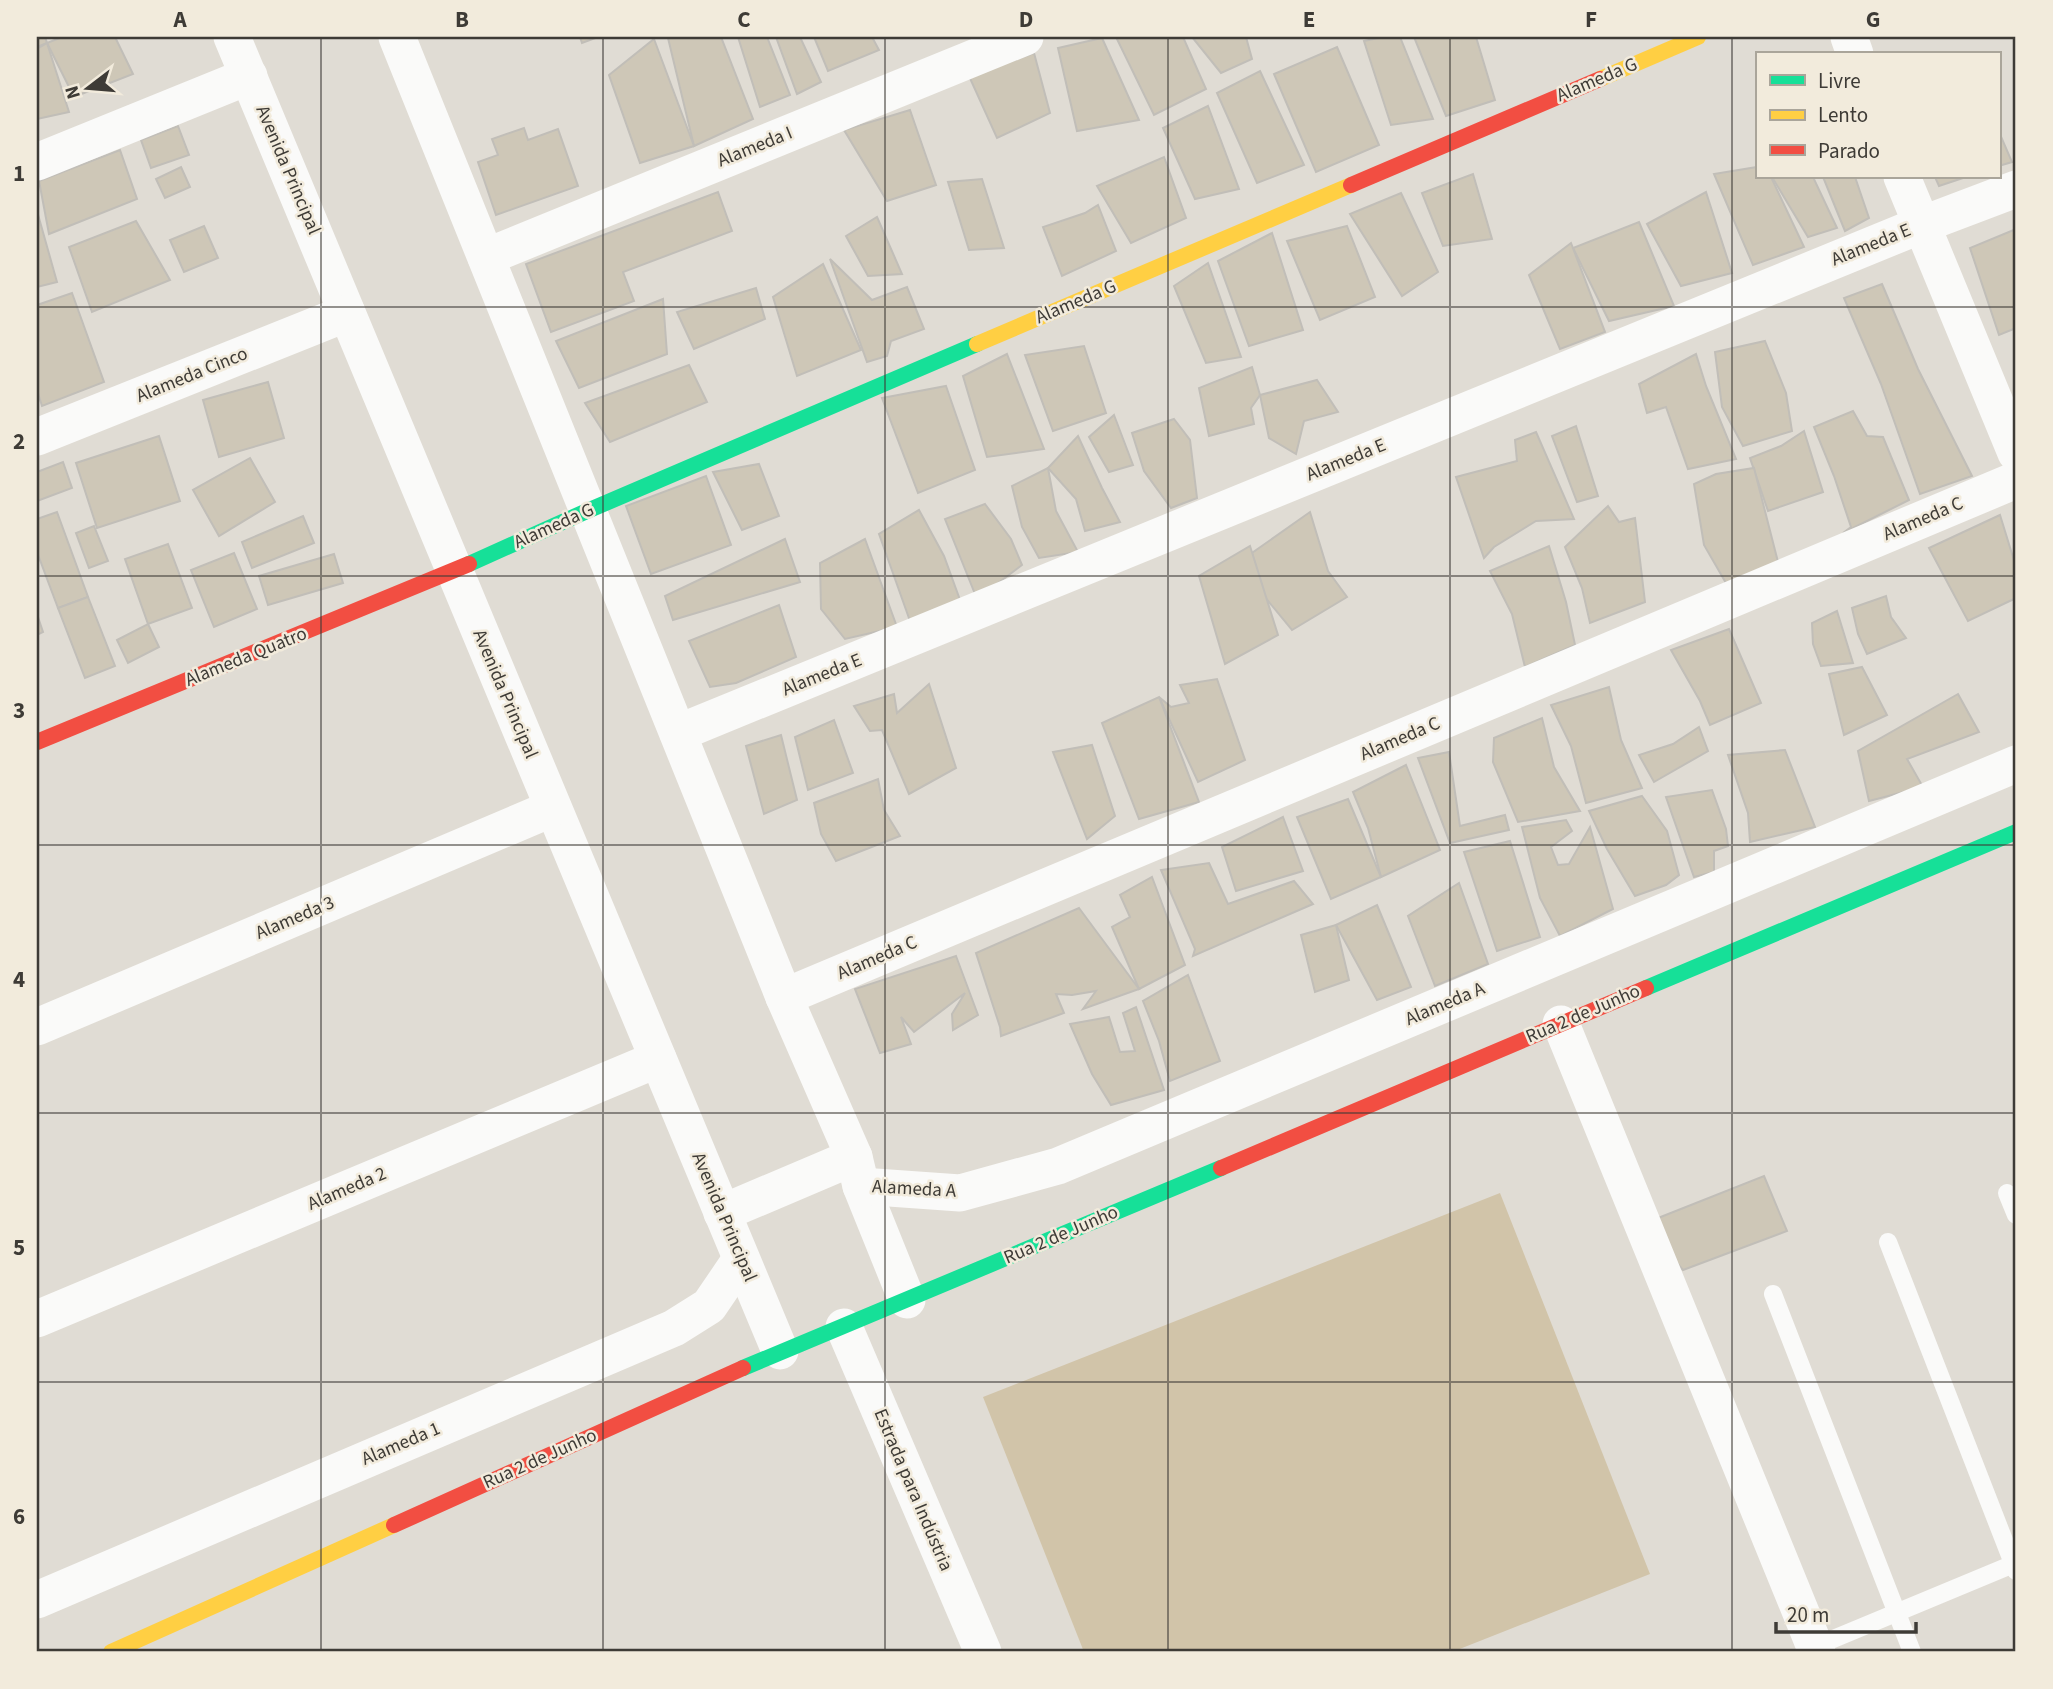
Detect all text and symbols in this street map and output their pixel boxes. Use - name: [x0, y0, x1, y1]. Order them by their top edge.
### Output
- text: A: [172, 3, 187, 36]
- text: B: [455, 3, 469, 36]
- text: C: [737, 3, 751, 36]
- text: D: [1019, 3, 1033, 36]
- text: E: [1303, 3, 1315, 36]
- text: F: [1585, 3, 1597, 36]
- text: G: [1866, 3, 1880, 36]
- street label: Alameda G: [1552, 51, 1642, 109]
- north arrow: [52, 52, 122, 122]
- legend: [1756, 52, 2000, 178]
- text: Livre: [1818, 66, 1861, 96]
- text: N: [58, 82, 88, 102]
- text: Lento: [1818, 100, 1868, 130]
- street label: Avenida Principal: [249, 101, 327, 239]
- street label: Alameda I: [713, 120, 797, 174]
- text: Parado: [1818, 136, 1880, 166]
- text: 1: [13, 157, 25, 190]
- street label: Alameda E: [1827, 217, 1915, 273]
- street label: Alameda G: [1031, 273, 1121, 331]
- street label: Alameda Cinco: [132, 340, 252, 410]
- text: 2: [13, 425, 25, 458]
- street label: Alameda E: [1302, 432, 1390, 488]
- street label: Alameda C: [1879, 490, 1967, 548]
- street label: Alameda G: [509, 496, 599, 556]
- street label: Alameda Quatro: [181, 620, 311, 694]
- street label: Avenida Principal: [466, 625, 544, 763]
- street label: Alameda E: [778, 647, 866, 703]
- text: 3: [13, 694, 25, 727]
- street label: Alameda C: [1356, 710, 1444, 768]
- street label: Alameda 3: [251, 889, 339, 947]
- street label: Alameda C: [833, 929, 921, 987]
- text: 4: [13, 963, 25, 996]
- street label: Alameda A: [1401, 975, 1490, 1033]
- street label: Rua 2 de Junho: [1522, 978, 1644, 1050]
- street label: Avenida Principal: [685, 1148, 763, 1286]
- street label: Alameda 2: [303, 1160, 391, 1218]
- street label: Alameda A: [871, 1173, 957, 1205]
- street label: Rua 2 de Junho: [1000, 1199, 1122, 1271]
- text: 5: [13, 1231, 25, 1264]
- street label: Estrada para Indústria: [867, 1405, 959, 1575]
- street label: Alameda 1: [357, 1415, 445, 1473]
- street label: Rua 2 de Junho: [479, 1422, 601, 1496]
- text: 6: [13, 1500, 25, 1533]
- scale bar: [1776, 1591, 1916, 1635]
- text: 20 m: [1787, 1600, 1829, 1630]

